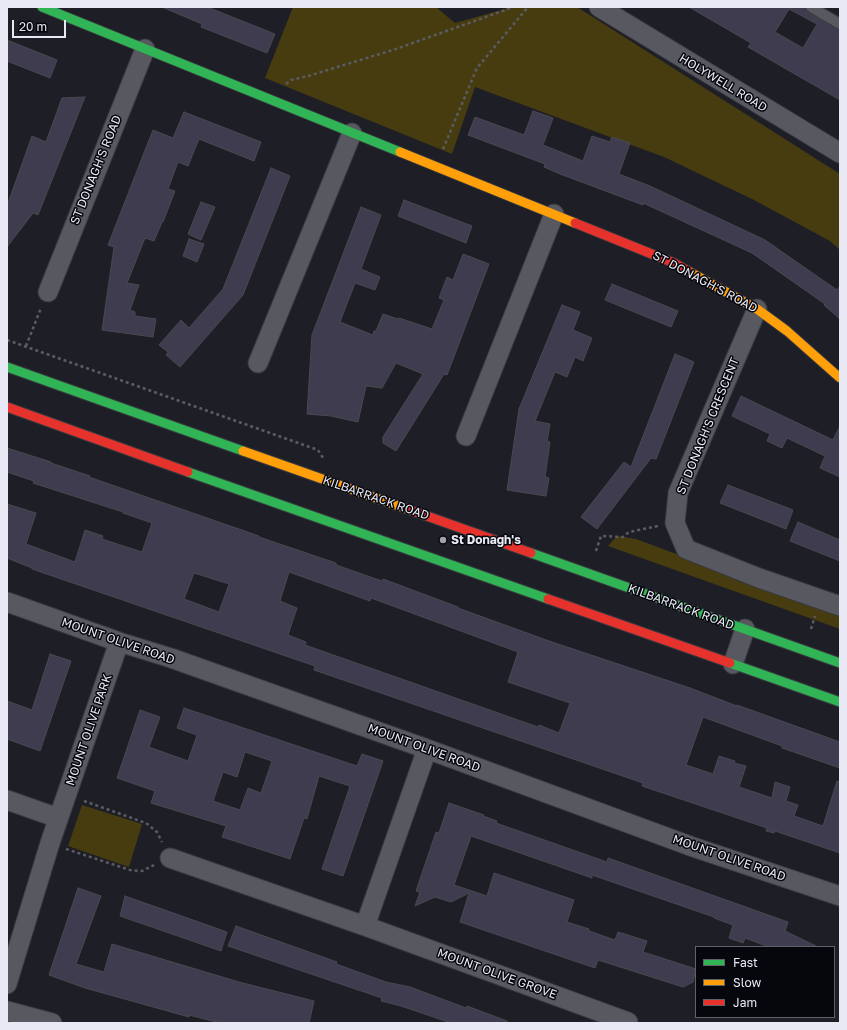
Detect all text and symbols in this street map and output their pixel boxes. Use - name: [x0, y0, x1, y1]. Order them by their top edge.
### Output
- scale bar: [14, 12, 68, 38]
- text: 20 m: [19, 19, 47, 34]
- street label: HOLYWELL ROAD: [676, 51, 770, 115]
- street label: ST DONAGH'S ROAD: [68, 113, 124, 227]
- street label: ST DONAGH'S ROAD: [650, 248, 760, 316]
- street label: ST DONAGH'S CRESCENT: [674, 355, 742, 497]
- street label: KILBARRACK ROAD: [321, 473, 431, 523]
- place label: St Donagh's: [451, 533, 521, 547]
- marker: St Donagh's: [438, 535, 448, 545]
- street label: KILBARRACK ROAD: [626, 581, 736, 633]
- street label: MOUNT OLIVE ROAD: [60, 615, 176, 667]
- street label: MOUNT OLIVE PARK: [63, 672, 115, 788]
- street label: MOUNT OLIVE ROAD: [366, 721, 482, 775]
- street label: MOUNT OLIVE ROAD: [671, 832, 787, 884]
- street label: MOUNT OLIVE GROVE: [435, 946, 559, 1002]
- legend: [695, 946, 835, 1018]
- text: Fast: [733, 955, 758, 970]
- text: Slow: [733, 975, 761, 990]
- text: Jam: [733, 995, 757, 1010]

